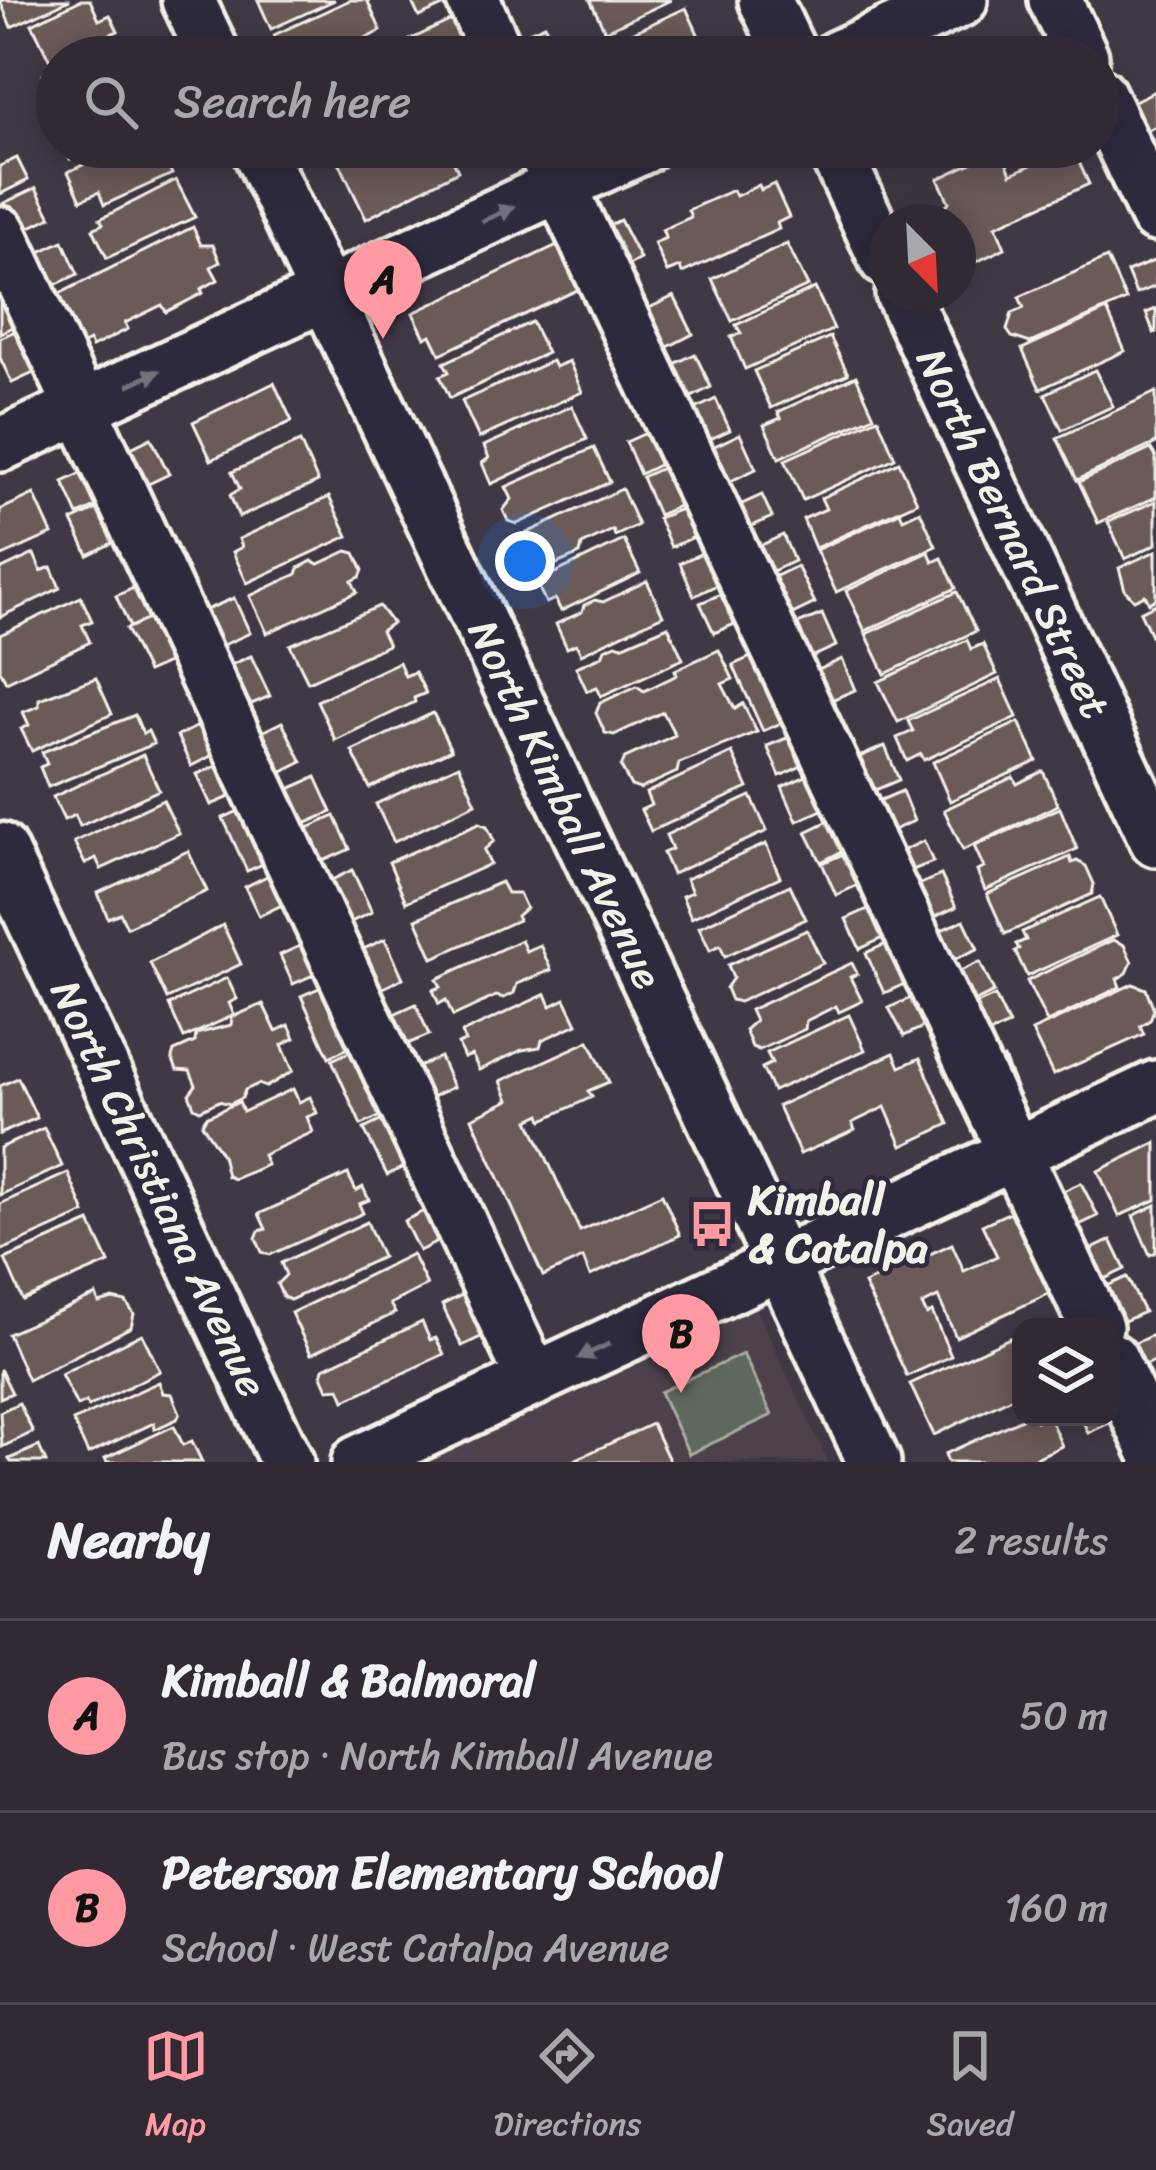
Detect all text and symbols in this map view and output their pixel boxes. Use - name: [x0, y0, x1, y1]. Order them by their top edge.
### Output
- search box: [36, 36, 1120, 168]
- text: Search here: [174, 62, 411, 142]
- icon: search: [78, 69, 144, 135]
- one-way arrow: [481, 204, 516, 224]
- north arrow: [868, 204, 976, 312]
- pin: A: [344, 240, 422, 339]
- street label: North Bernard Street: [895, 335, 1132, 731]
- one-way arrow: [127, 368, 162, 388]
- your location: [495, 531, 555, 591]
- street label: North Kimball Avenue: [447, 607, 684, 1002]
- street label: North Christiana Avenue: [29, 967, 289, 1410]
- place label: Kimball & Catalpa: [747, 1163, 928, 1285]
- bus stop icon: Kimball & Catalpa: [687, 1199, 737, 1249]
- pin: B: [642, 1294, 720, 1393]
- map controls: [1012, 1318, 1120, 1426]
- button: layers: [1012, 1318, 1120, 1426]
- one-way arrow: [576, 1341, 611, 1361]
- text: Nearby: [48, 1495, 209, 1585]
- text: 2 results: [954, 1506, 1108, 1575]
- text: Kimball & Balmoral: [162, 1641, 536, 1721]
- text: A: [74, 1681, 100, 1750]
- text: 50 m: [1019, 1681, 1108, 1750]
- text: Bus stop · North Kimball Avenue: [162, 1721, 713, 1790]
- text: Peterson Elementary School: [162, 1833, 722, 1913]
- text: B: [75, 1873, 99, 1942]
- text: 160 m: [1004, 1873, 1108, 1942]
- text: School · West Catalpa Avenue: [162, 1913, 669, 1982]
- tab: Map: [143, 2023, 209, 2153]
- tab: Directions: [494, 2023, 641, 2153]
- tab: Saved: [926, 2023, 1013, 2153]

